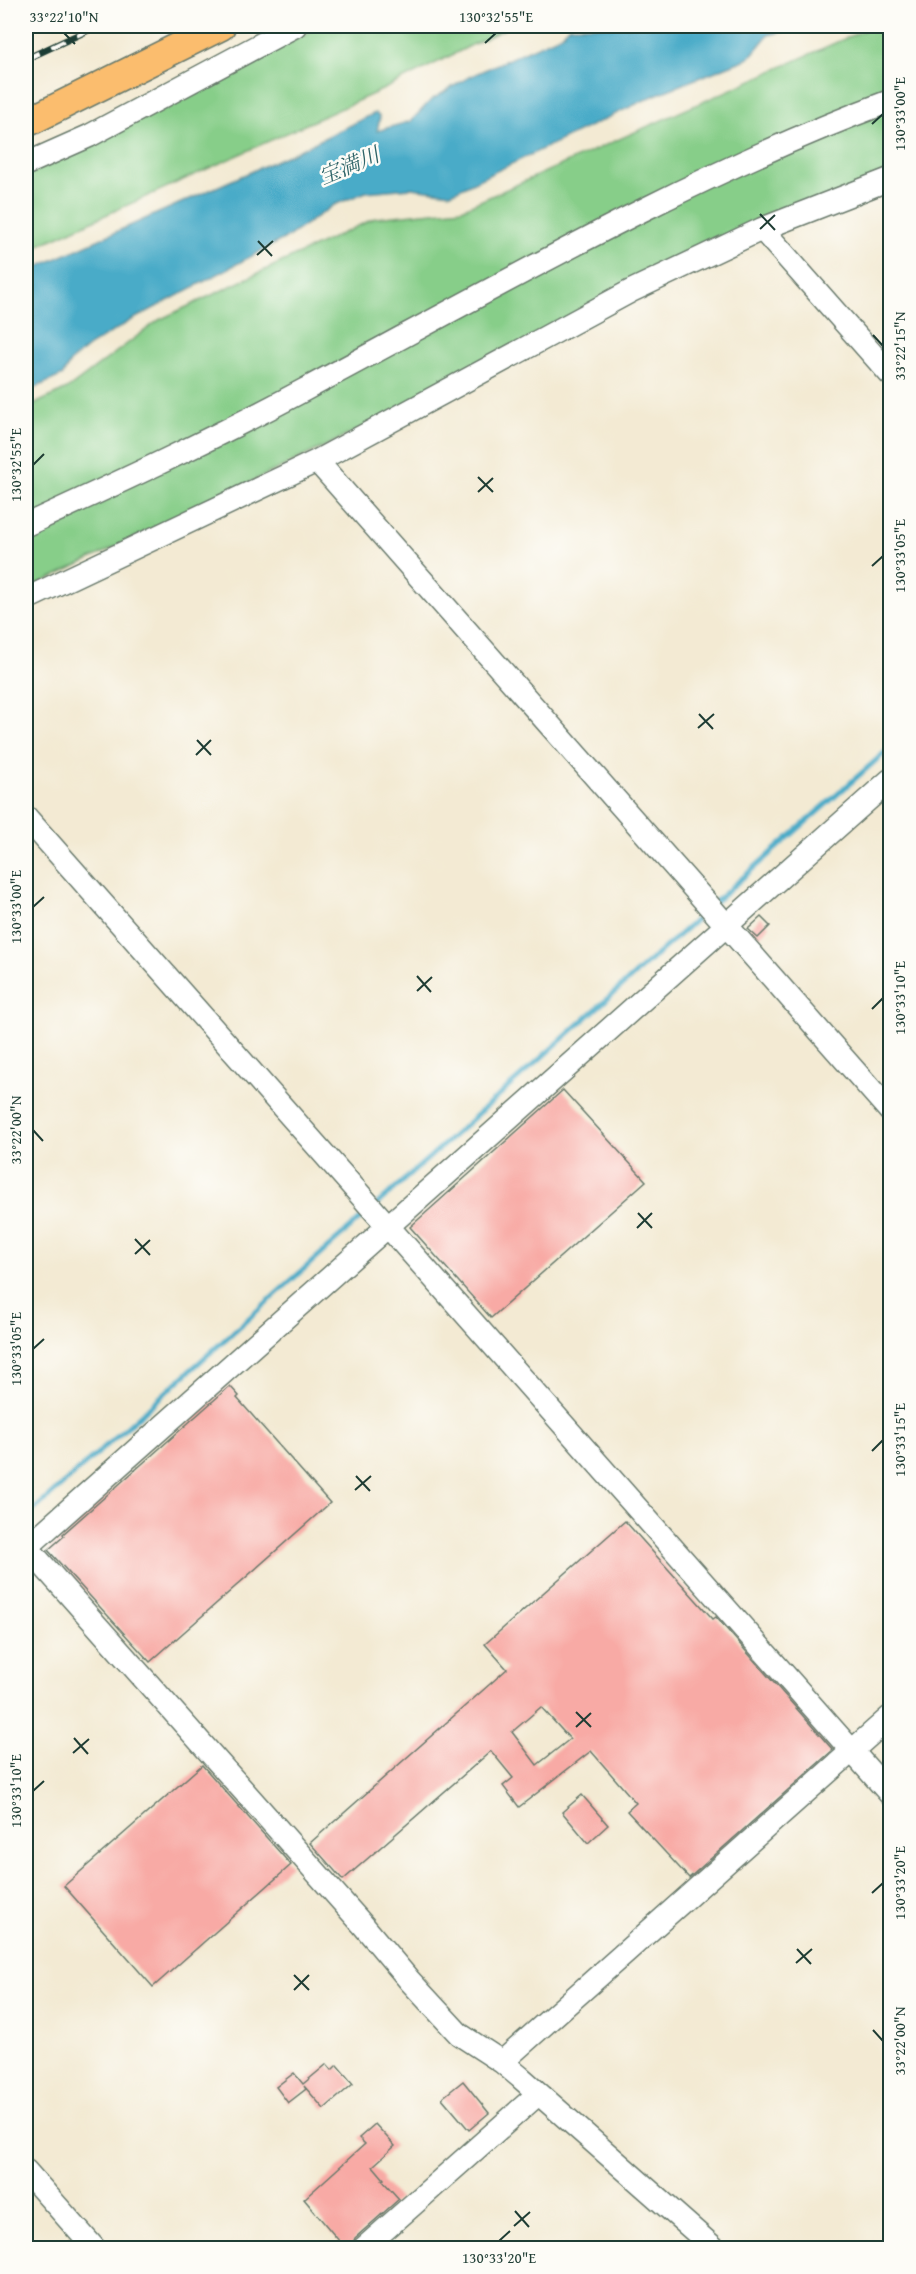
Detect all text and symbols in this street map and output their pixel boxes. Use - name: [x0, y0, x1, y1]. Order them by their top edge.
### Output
- text: 33°22'10"N: [30, 6, 99, 27]
- text: 130°32'55"E: [459, 6, 533, 27]
- text: 130°33'00"E: [889, 77, 910, 151]
- water label: 宝満川: [314, 138, 386, 192]
- text: 33°22'15"N: [889, 311, 910, 380]
- text: 130°32'55"E: [5, 428, 26, 502]
- text: 130°33'05"E: [889, 519, 910, 593]
- text: 130°33'00"E: [5, 870, 26, 944]
- text: 130°33'10"E: [889, 961, 910, 1035]
- text: 33°22'00"N: [5, 1095, 26, 1164]
- text: 130°33'05"E: [5, 1312, 26, 1386]
- text: 130°33'15"E: [889, 1403, 910, 1477]
- text: 130°33'10"E: [5, 1754, 26, 1828]
- text: 130°33'20"E: [889, 1846, 910, 1920]
- text: 33°22'00"N: [889, 2006, 910, 2075]
- text: 130°33'20"E: [462, 2247, 536, 2268]

